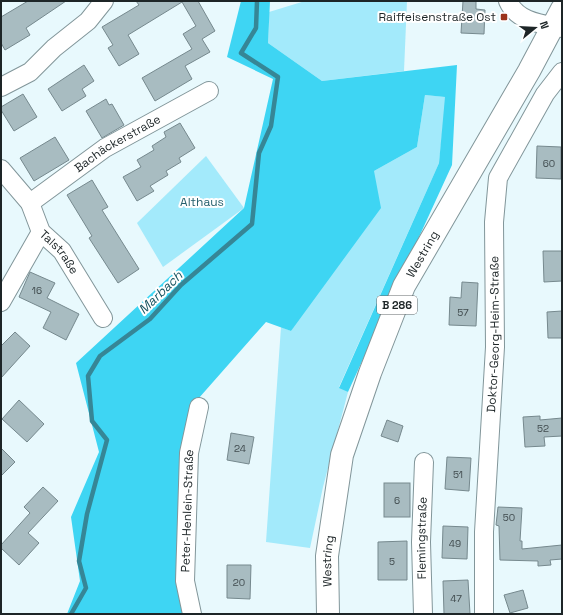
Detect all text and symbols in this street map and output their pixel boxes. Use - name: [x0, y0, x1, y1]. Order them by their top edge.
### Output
- north arrow: [515, 8, 555, 48]
- place label: Raiffeisenstraße Ost: [379, 9, 496, 25]
- marker: Raiffeisenstraße Ost: [499, 12, 509, 22]
- text: N: [537, 19, 552, 31]
- street label: Bachäckerstraße: [71, 111, 163, 176]
- house number: 60: [543, 157, 555, 170]
- park label: Althaus: [180, 194, 224, 210]
- street label: Talstraße: [36, 226, 82, 277]
- street label: Westring: [403, 228, 442, 281]
- street label: Doktor-Georg-Heim-Straße: [483, 256, 503, 413]
- water label: Marbach: [135, 266, 187, 318]
- house number: 16: [32, 284, 42, 297]
- road number: B 286: [377, 296, 417, 314]
- house number: 57: [457, 306, 469, 319]
- house number: 52: [537, 422, 549, 435]
- house number: 24: [234, 442, 246, 455]
- street label: Peter-Henlein-Straße: [177, 448, 198, 573]
- house number: 51: [453, 468, 463, 481]
- house number: 6: [394, 494, 400, 507]
- street label: Flemingstraße: [413, 497, 431, 579]
- house number: 50: [503, 511, 515, 524]
- street label: Westring: [319, 534, 338, 587]
- house number: 49: [449, 537, 461, 550]
- house number: 5: [389, 555, 395, 568]
- house number: 20: [233, 576, 245, 589]
- house number: 47: [450, 592, 462, 605]

